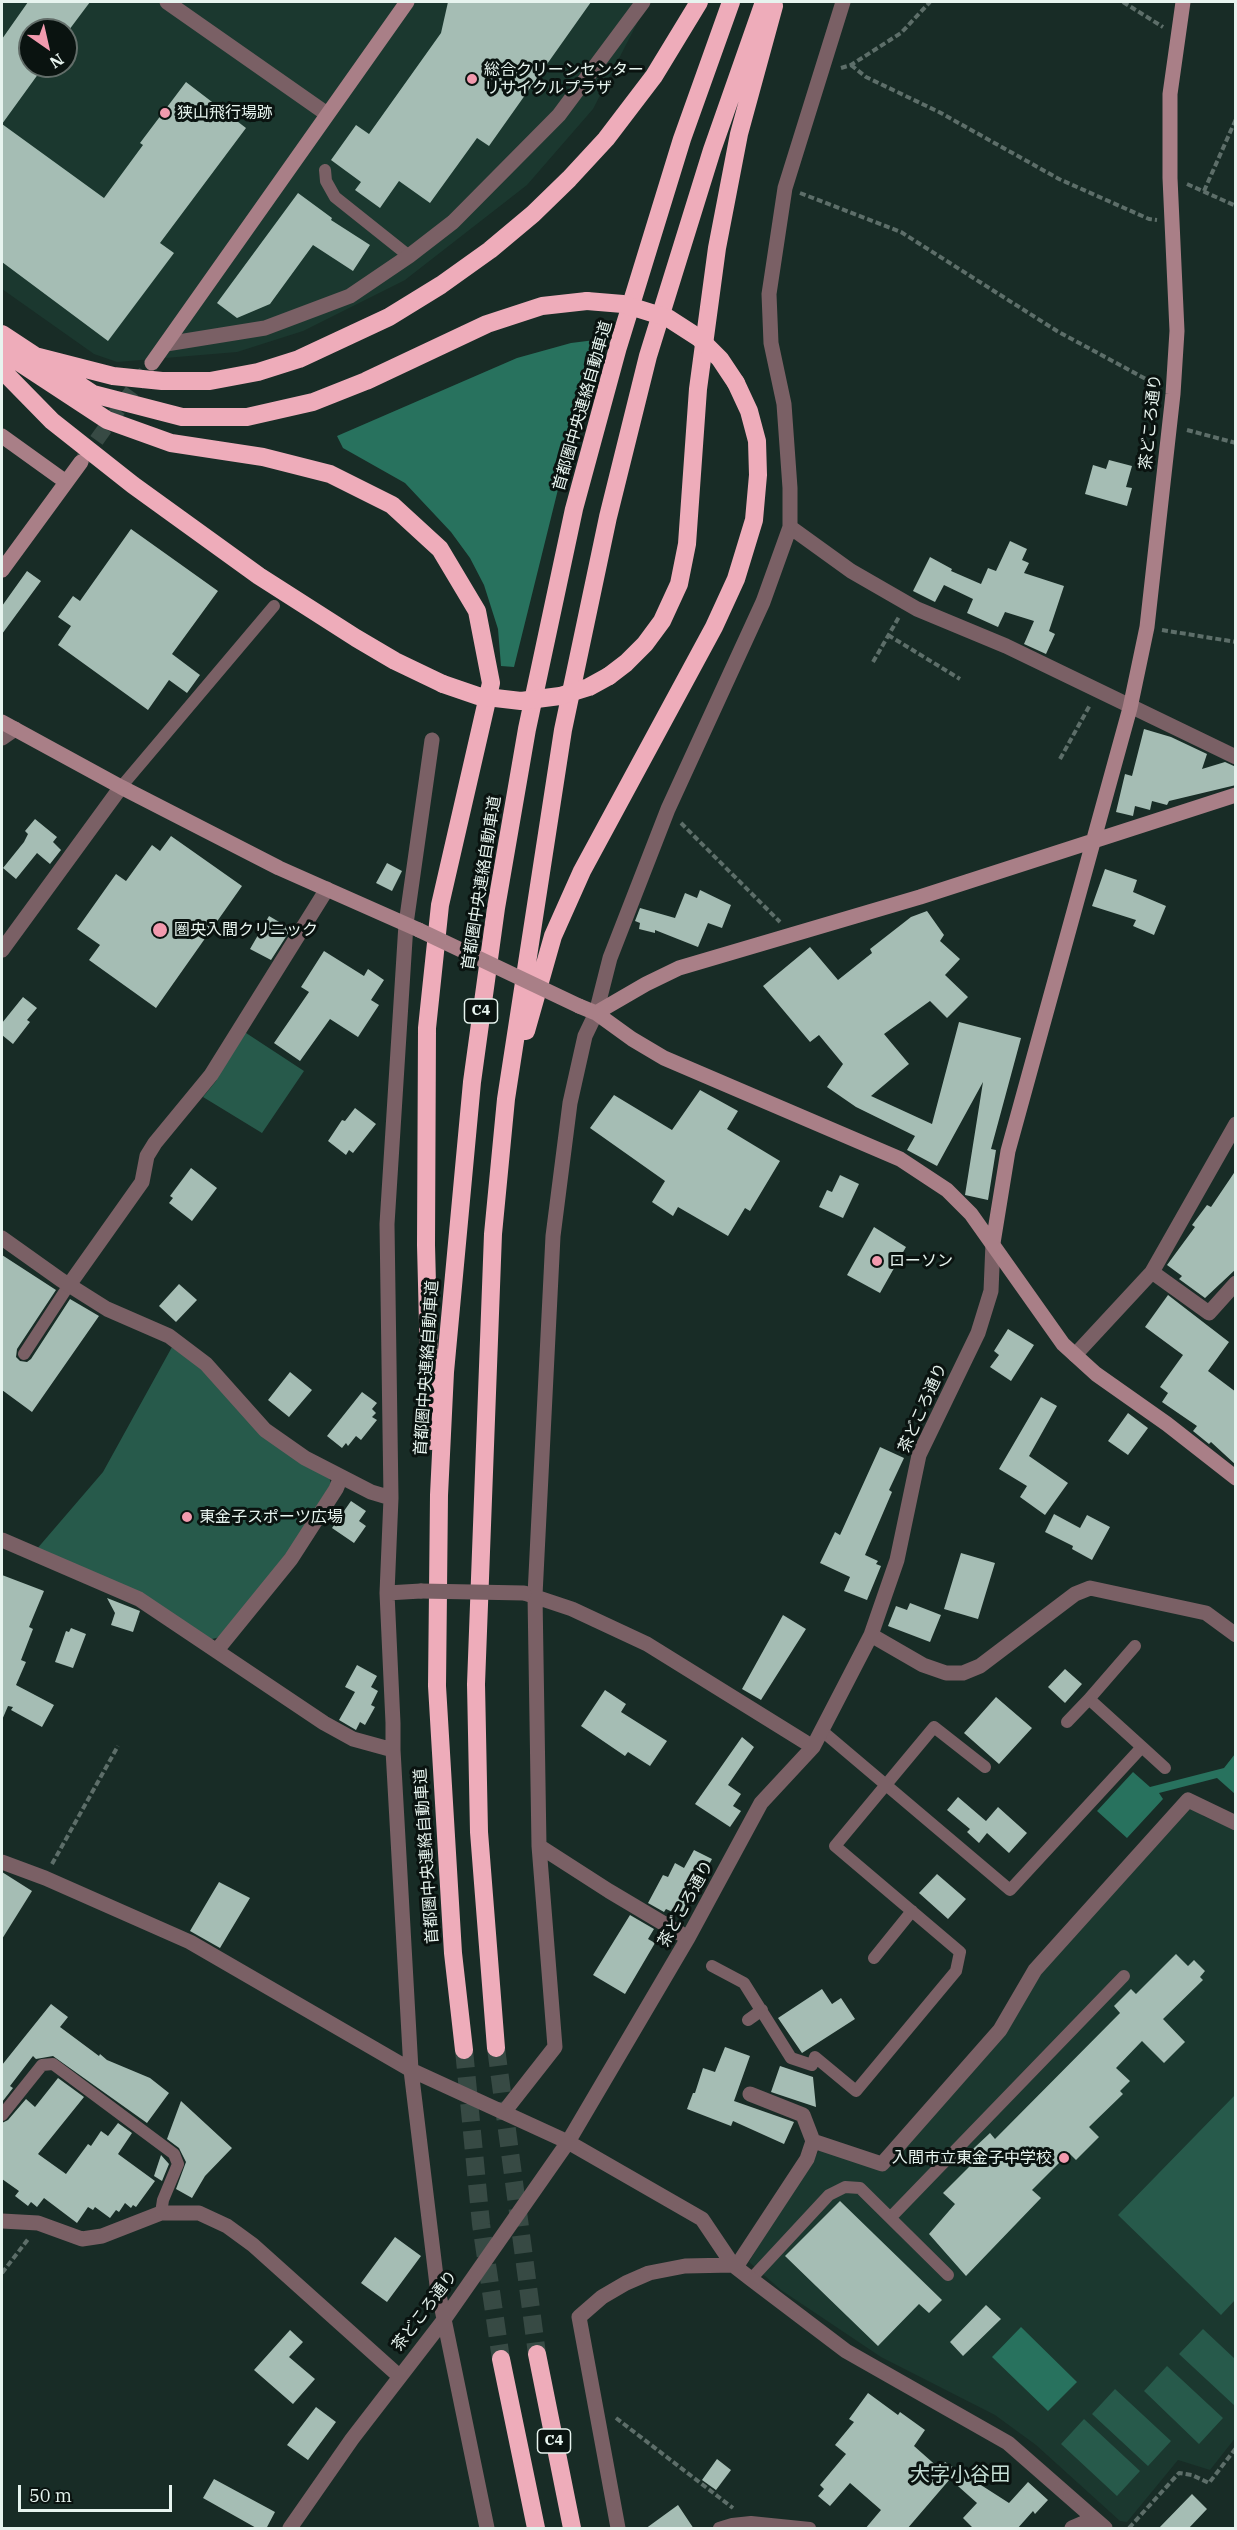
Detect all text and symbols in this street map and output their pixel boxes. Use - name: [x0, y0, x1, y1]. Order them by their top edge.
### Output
- north arrow: [18, 18, 78, 78]
- text: N: [46, 49, 68, 73]
- place label: 総合クリーンセンター リサイクルプラザ: [484, 60, 644, 98]
- marker: 総合クリーンセンター リサイクルプラザ: [465, 72, 479, 86]
- place label: 狭山飛行場跡: [177, 103, 273, 123]
- marker: 狭山飛行場跡: [158, 106, 172, 120]
- street label: 首都圏中央連絡自動車道: [550, 319, 616, 493]
- street label: 茶どころ通り: [1136, 373, 1166, 471]
- street label: 首都圏中央連絡自動車道: [459, 795, 505, 971]
- place label: 圏央入間クリニック: [174, 920, 318, 940]
- marker: 圏央入間クリニック: [151, 921, 169, 939]
- road number: C4: [464, 999, 498, 1023]
- place label: ローソン: [889, 1251, 953, 1271]
- marker: ローソン: [870, 1254, 884, 1268]
- street label: 首都圏中央連絡自動車道: [411, 1280, 443, 1456]
- street label: 茶どころ通り: [895, 1360, 951, 1456]
- place label: 東金子スポーツ広場: [199, 1507, 343, 1527]
- marker: 東金子スポーツ広場: [180, 1510, 194, 1524]
- street label: 首都圏中央連絡自動車道: [411, 1768, 443, 1944]
- street label: 茶どころ通り: [654, 1857, 718, 1951]
- place label: 入間市立東金子中学校: [892, 2148, 1052, 2168]
- marker: 入間市立東金子中学校: [1057, 2151, 1071, 2165]
- street label: 茶どころ通り: [388, 2267, 462, 2355]
- road number: C4: [538, 2429, 570, 2453]
- district label: 大字小谷田: [910, 2463, 1010, 2487]
- scale bar: [21, 2473, 176, 2511]
- text: 50 m: [29, 2484, 72, 2507]

